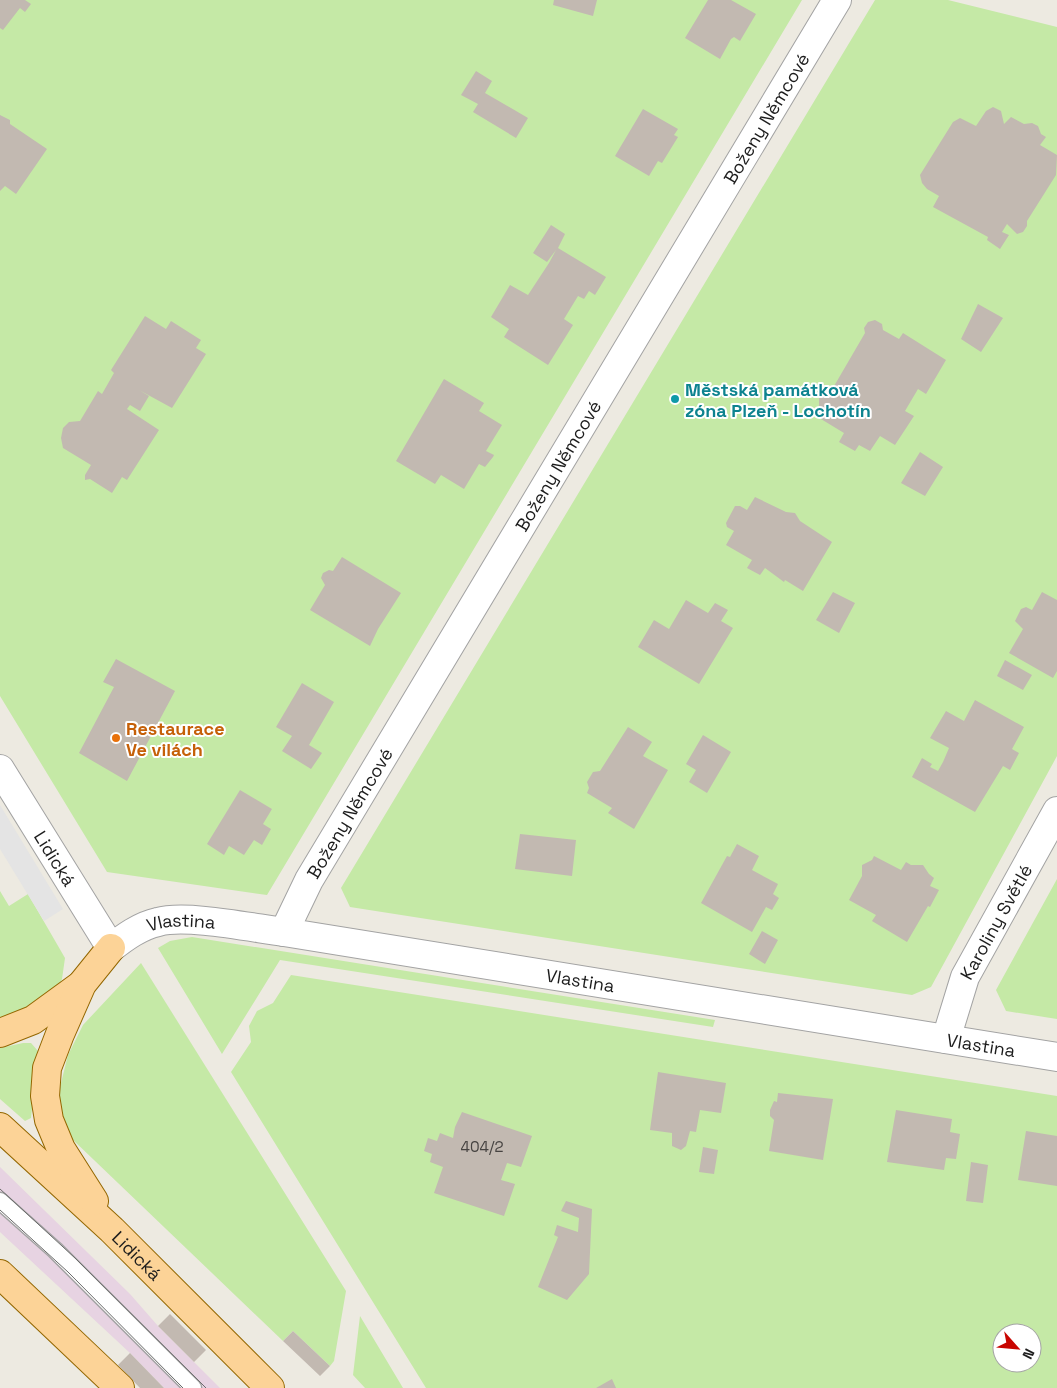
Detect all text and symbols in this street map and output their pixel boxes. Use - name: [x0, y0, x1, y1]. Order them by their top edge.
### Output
- street label: Boženy Němcové: [718, 49, 814, 188]
- place label: Městská památková zóna Plzeň - Lochotín: [685, 378, 871, 422]
- marker: Městská památková zóna Plzeň - Lochotín: [669, 393, 681, 405]
- street label: Boženy Němcové: [510, 396, 606, 535]
- place label: Restaurace Ve vilách: [126, 717, 225, 761]
- marker: Restaurace Ve vilách: [110, 732, 122, 744]
- street label: Boženy Němcové: [301, 743, 397, 882]
- street label: Lidická: [30, 826, 81, 890]
- street label: Karoliny Světlé: [954, 860, 1037, 983]
- street label: Vlastina: [144, 908, 217, 936]
- street label: Vlastina: [544, 963, 616, 997]
- street label: Vlastina: [945, 1028, 1017, 1062]
- house number: 404/2: [461, 1137, 503, 1156]
- street label: Lidická: [108, 1226, 167, 1285]
- north arrow: [992, 1323, 1042, 1373]
- text: N: [1018, 1346, 1039, 1362]

